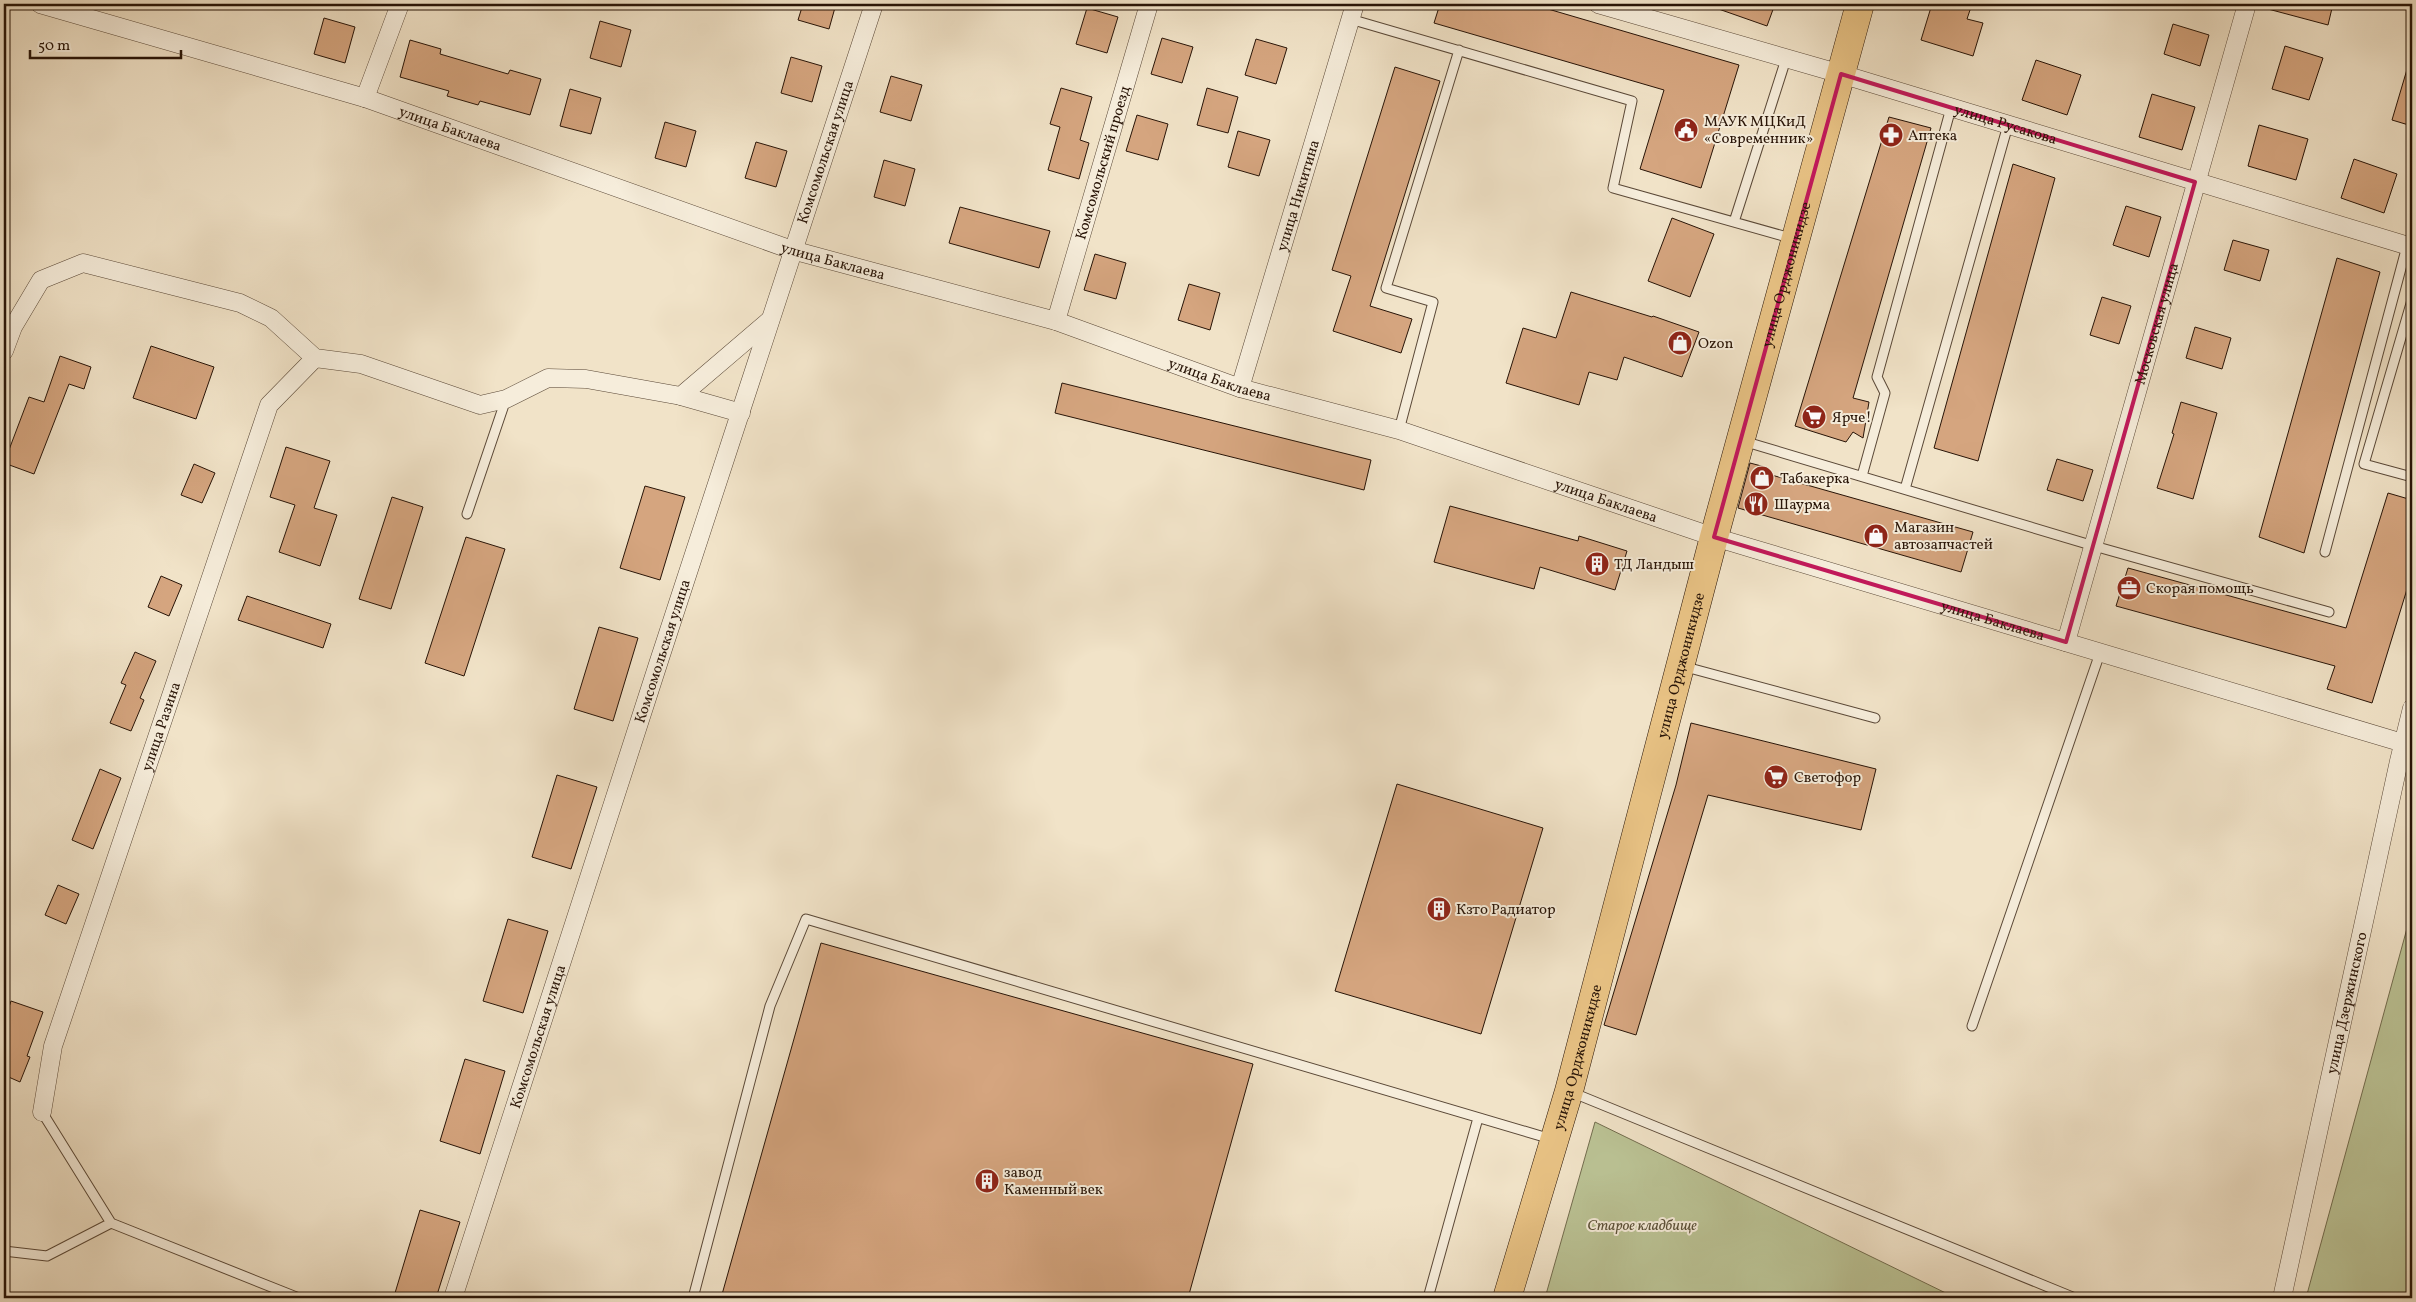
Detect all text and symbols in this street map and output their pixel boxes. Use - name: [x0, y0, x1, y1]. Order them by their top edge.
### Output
- scale bar: [30, 28, 181, 60]
- text: 50 m: [38, 36, 70, 57]
- street label: Комсомольская улица: [793, 78, 860, 227]
- street label: Комсомольский проезд: [1071, 83, 1137, 242]
- street label: улица Русакова: [1951, 100, 2059, 151]
- street label: улица Баклаева: [396, 102, 504, 158]
- place label: МАУК МЦКиД «Современник»: [1704, 112, 1813, 150]
- public building icon: МАУК МЦКиД «Современник»: [1673, 117, 1699, 143]
- pharmacy icon: Аптека: [1878, 122, 1904, 148]
- place label: Аптека: [1908, 126, 1957, 147]
- street label: улица Никитина: [1272, 137, 1326, 254]
- street label: улица Орджоникидзе: [1757, 200, 1817, 350]
- street label: улица Баклаева: [777, 238, 887, 287]
- street label: Московская улица: [2130, 260, 2185, 388]
- shop icon: Ozon: [1667, 330, 1693, 356]
- place label: Ozon: [1698, 334, 1733, 355]
- street label: улица Баклаева: [1165, 354, 1273, 408]
- supermarket icon: Ярче!: [1801, 404, 1827, 430]
- place label: Ярче!: [1832, 408, 1872, 429]
- shop icon: Табакерка: [1749, 465, 1775, 491]
- place label: Табакерка: [1780, 469, 1850, 490]
- street label: улица Баклаева: [1551, 475, 1660, 529]
- restaurant icon: Шаурма: [1743, 491, 1769, 517]
- place label: Шаурма: [1774, 495, 1830, 516]
- place label: Магазин автозапчастей: [1894, 518, 1993, 556]
- shop icon: Магазин автозапчастей: [1863, 523, 1889, 549]
- building icon: ТД Ландыш: [1584, 551, 1610, 577]
- place label: ТД Ландыш: [1614, 555, 1694, 576]
- office icon: Скорая помощь: [2116, 575, 2142, 601]
- street label: Комсомольская улица: [631, 577, 697, 726]
- place label: Скорая помощь: [2146, 579, 2254, 600]
- street label: улица Орджоникидзе: [1653, 591, 1711, 741]
- street label: улица Баклаева: [1938, 596, 2047, 647]
- street label: улица Разина: [137, 679, 187, 775]
- supermarket icon: Светофор: [1763, 764, 1789, 790]
- place label: Светофор: [1794, 768, 1861, 789]
- building icon: Кзто Радиатор: [1426, 896, 1452, 922]
- place label: Кзто Радиатор: [1456, 900, 1556, 921]
- street label: улица Дзержинского: [2322, 930, 2373, 1076]
- street label: Комсомольская улица: [506, 962, 572, 1112]
- street label: улица Орджоникидзе: [1549, 982, 1608, 1133]
- place label: завод Каменный век: [1004, 1163, 1103, 1201]
- building icon: завод Каменный век: [974, 1168, 1000, 1194]
- park label: Старое кладбище: [1587, 1216, 1697, 1237]

